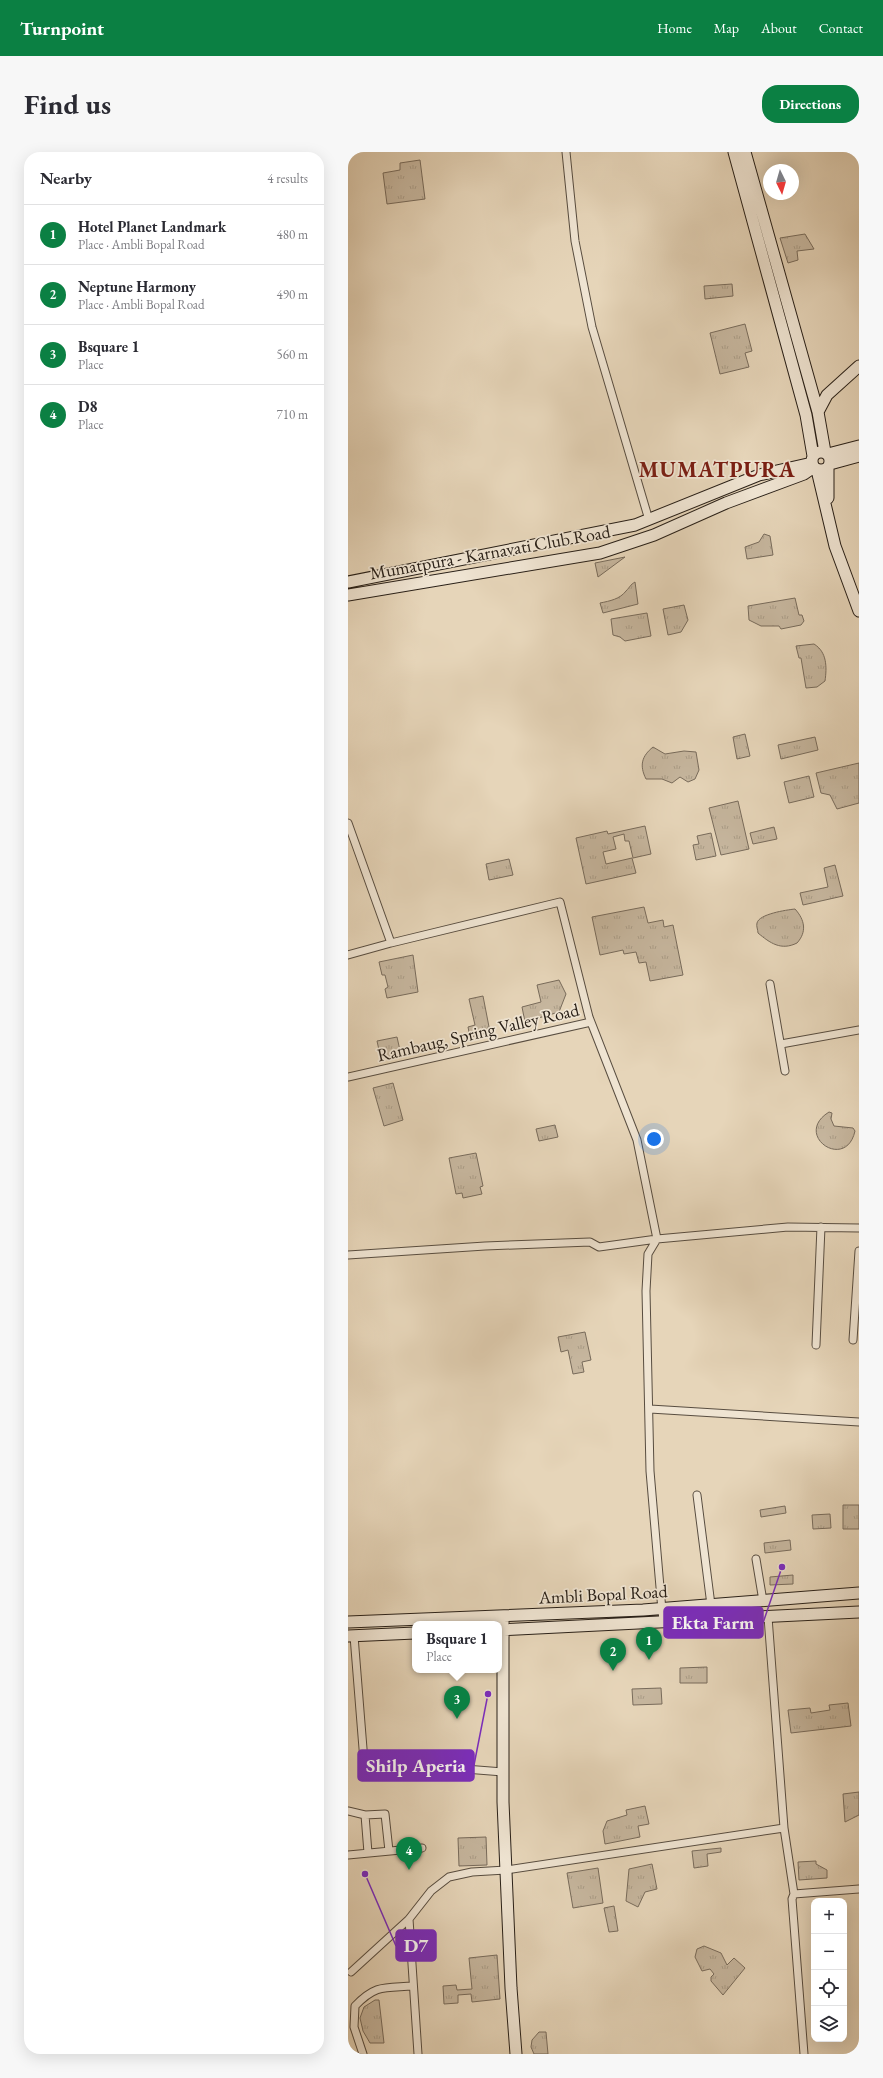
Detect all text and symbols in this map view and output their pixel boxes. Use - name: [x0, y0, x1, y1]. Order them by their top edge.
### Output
- text: Turnpoint: [20, 16, 104, 41]
- text: Home: [657, 19, 692, 37]
- text: Map: [714, 19, 739, 37]
- text: About: [761, 19, 797, 37]
- text: Contact: [819, 19, 863, 37]
- button: Directions: [762, 85, 859, 123]
- text: Find us: [24, 86, 111, 122]
- north arrow: [763, 164, 799, 200]
- text: Nearby: [40, 167, 92, 189]
- text: 4 results: [267, 170, 308, 187]
- text: Hotel Planet Landmark: [78, 217, 226, 236]
- text: 1: [50, 226, 56, 243]
- text: 480 m: [277, 226, 308, 243]
- text: Place · Ambli Bopal Road: [78, 236, 205, 253]
- text: Neptune Harmony: [78, 277, 196, 296]
- text: 2: [50, 286, 56, 303]
- text: 490 m: [277, 286, 308, 303]
- text: Place · Ambli Bopal Road: [78, 296, 205, 313]
- text: Bsquare 1: [78, 337, 139, 356]
- text: 3: [50, 346, 56, 363]
- text: 560 m: [277, 346, 308, 363]
- text: Place: [78, 356, 104, 373]
- text: D8: [78, 397, 97, 416]
- text: 4: [50, 406, 56, 423]
- text: 710 m: [277, 406, 308, 423]
- text: Place: [78, 416, 104, 433]
- district label: MUMATPURA: [638, 455, 796, 484]
- street label: Mumatpura - Karnavati Club Road: [368, 519, 613, 585]
- street label: Rambaug, Spring Valley Road: [375, 997, 582, 1066]
- your location: [644, 1129, 664, 1149]
- street label: Ambli Bopal Road: [537, 1579, 669, 1609]
- callout: Ekta Farm: [664, 1607, 763, 1638]
- text: Ekta Farm: [672, 1610, 755, 1635]
- popup: [412, 1621, 502, 1673]
- pin: 1: [636, 1627, 662, 1660]
- text: Bsquare 1: [426, 1629, 488, 1648]
- pin: 2: [600, 1638, 626, 1671]
- text: Place: [426, 1648, 452, 1665]
- pin: 3: [444, 1686, 470, 1719]
- callout: Shilp Aperia: [358, 1750, 474, 1781]
- text: Shilp Aperia: [366, 1753, 467, 1778]
- pin: 4: [396, 1837, 422, 1870]
- map controls: [811, 1898, 847, 2042]
- button: +: [811, 1898, 847, 1934]
- callout: D7: [396, 1930, 436, 1961]
- text: D7: [404, 1933, 429, 1958]
- button: −: [811, 1934, 847, 1970]
- button: locate: [811, 1970, 847, 2006]
- button: layers: [811, 2006, 847, 2042]

